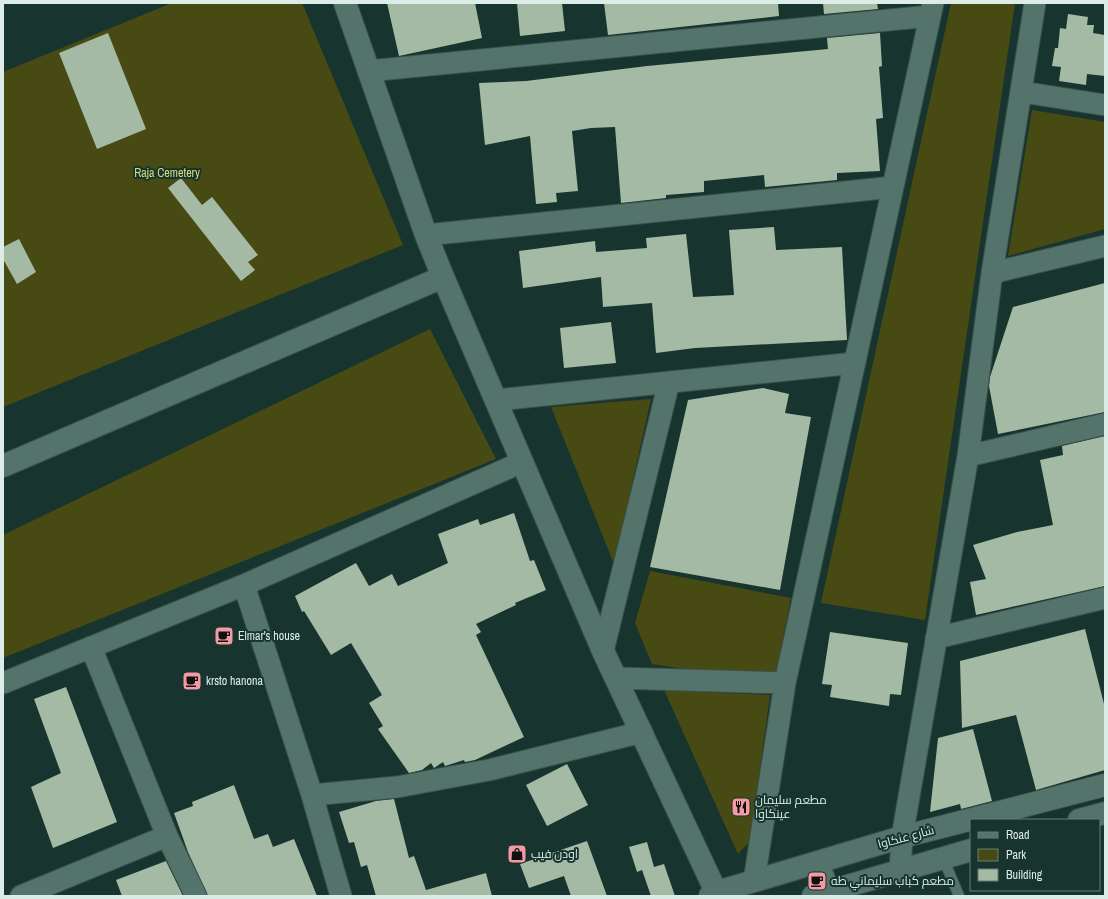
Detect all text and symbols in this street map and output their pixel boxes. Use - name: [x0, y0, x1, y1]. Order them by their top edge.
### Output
- park label: Raja Cemetery: [134, 165, 200, 181]
- cafe icon: Elmar's house: [213, 625, 235, 647]
- place label: Elmar's house: [238, 628, 300, 644]
- cafe icon: krsto hanona: [181, 670, 203, 692]
- place label: krsto hanona: [206, 673, 263, 689]
- place label: مطعم سليمان عينكاوا: [755, 792, 827, 822]
- restaurant icon: مطعم سليمان عينكاوا: [730, 796, 752, 818]
- legend: [970, 819, 1100, 891]
- street label: شارع عنكاوا: [876, 822, 936, 852]
- text: Road: [1006, 827, 1030, 843]
- shop icon: اودن فيب: [506, 843, 528, 865]
- place label: اودن فيب: [531, 846, 578, 862]
- text: Park: [1006, 847, 1026, 863]
- text: Building: [1006, 867, 1043, 883]
- cafe icon: مطعم كباب سليماني طه: [806, 870, 828, 892]
- place label: مطعم كباب سليماني طه: [831, 873, 954, 891]

